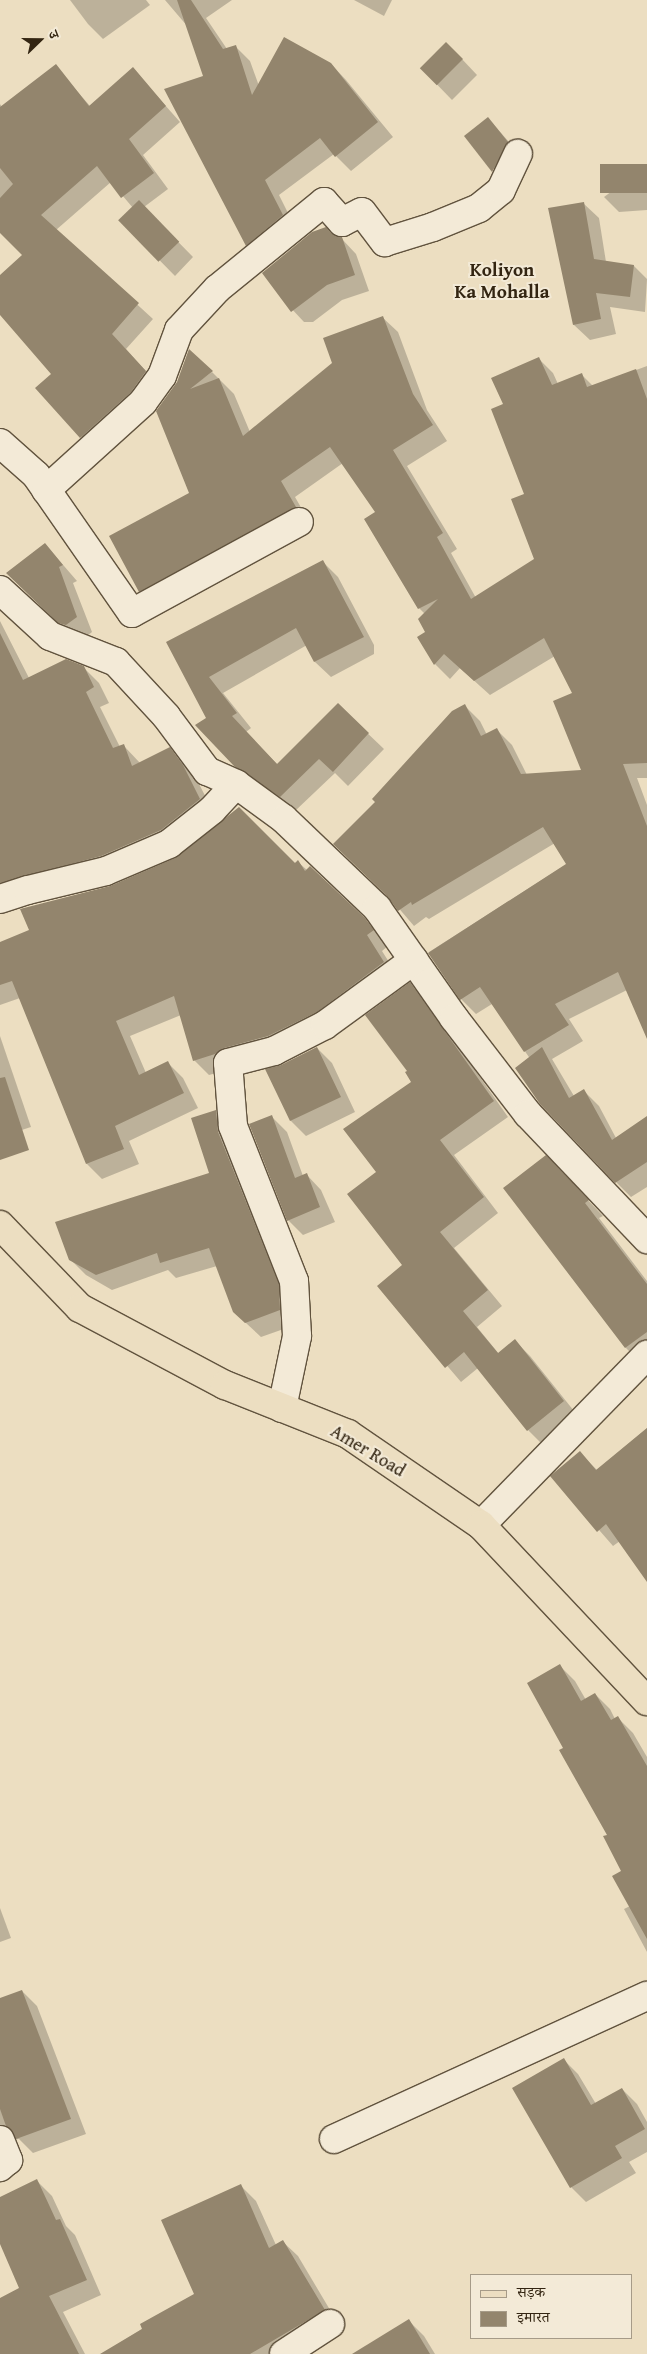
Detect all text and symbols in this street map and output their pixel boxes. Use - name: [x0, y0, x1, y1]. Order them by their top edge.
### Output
- north arrow: [15, 15, 65, 65]
- text: उ: [43, 27, 65, 41]
- district label: Koliyon Ka Mohalla: [455, 259, 549, 303]
- street label: Amer Road: [327, 1420, 409, 1482]
- legend: [470, 2274, 632, 2339]
- text: सड़क: [517, 2281, 545, 2302]
- text: इमारत: [517, 2306, 550, 2327]

